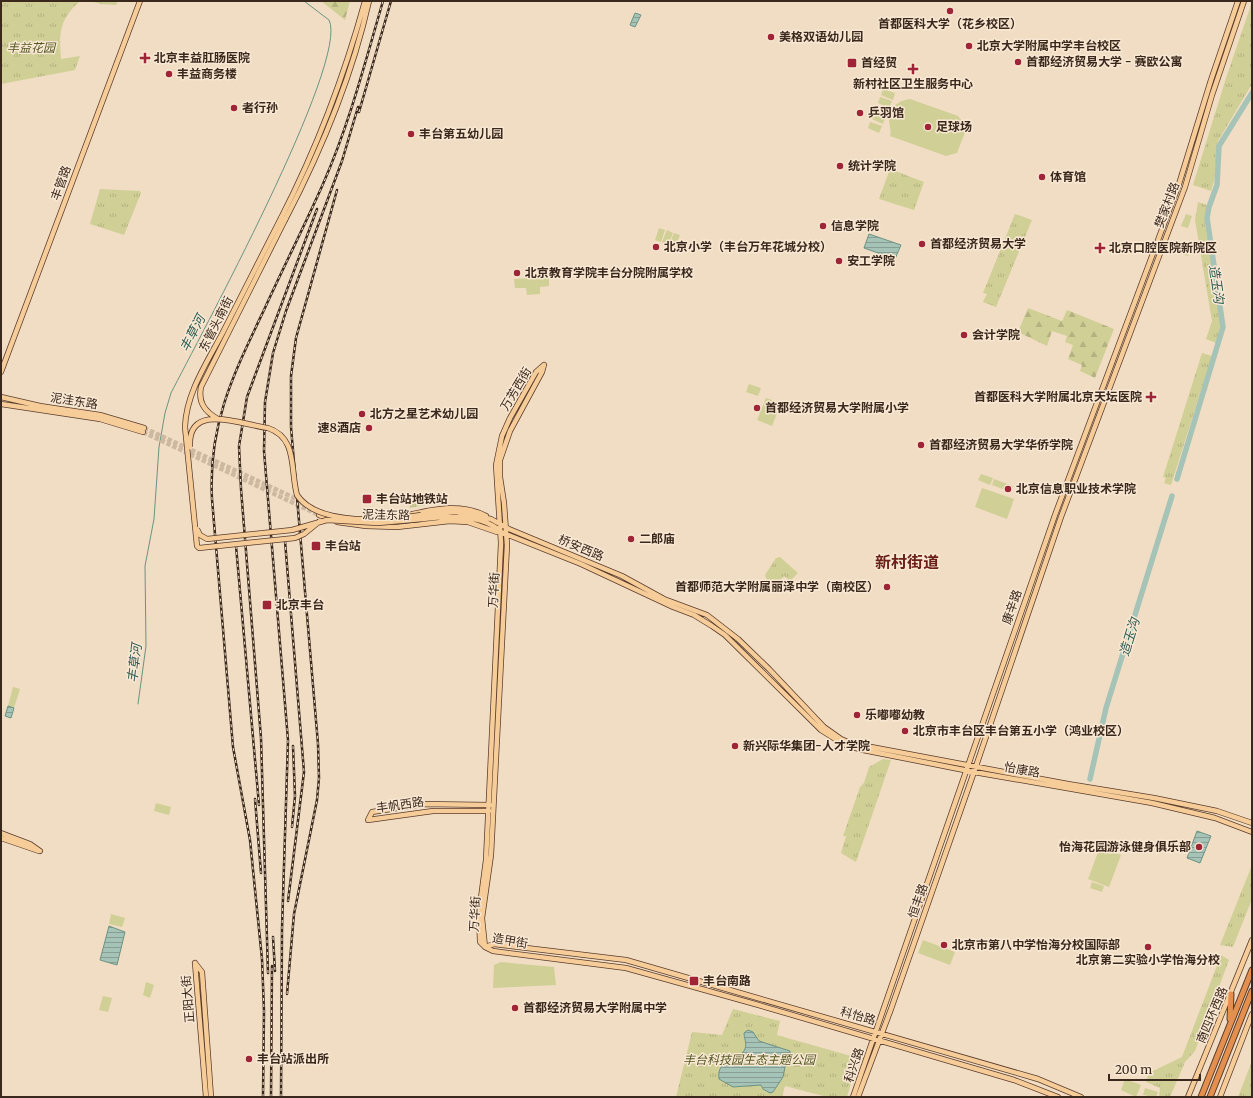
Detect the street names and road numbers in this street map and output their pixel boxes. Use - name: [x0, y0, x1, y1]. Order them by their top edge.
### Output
- street label: 丰管路: [47, 163, 74, 202]
- street label: 樊家村路: [1151, 180, 1182, 230]
- street label: 东管头南街: [195, 294, 236, 354]
- street label: 万芳西街: [497, 364, 534, 413]
- street label: 泥洼东路: [49, 389, 99, 412]
- street label: 泥洼东路: [362, 507, 410, 522]
- street label: 桥安西路: [556, 531, 606, 564]
- street label: 万华街: [485, 572, 502, 608]
- street label: 康辛路: [999, 587, 1024, 626]
- street label: 怡康路: [1003, 759, 1041, 780]
- street label: 丰帆西路: [375, 794, 425, 815]
- street label: 恒丰路: [905, 881, 930, 920]
- street label: 万华街: [466, 896, 483, 932]
- street label: 造甲街: [491, 930, 529, 951]
- street label: 正阳大街: [178, 974, 197, 1024]
- street label: 南四环西路: [1193, 984, 1230, 1045]
- street label: 科怡路: [839, 1003, 878, 1028]
- street label: 科兴路: [841, 1045, 866, 1084]

